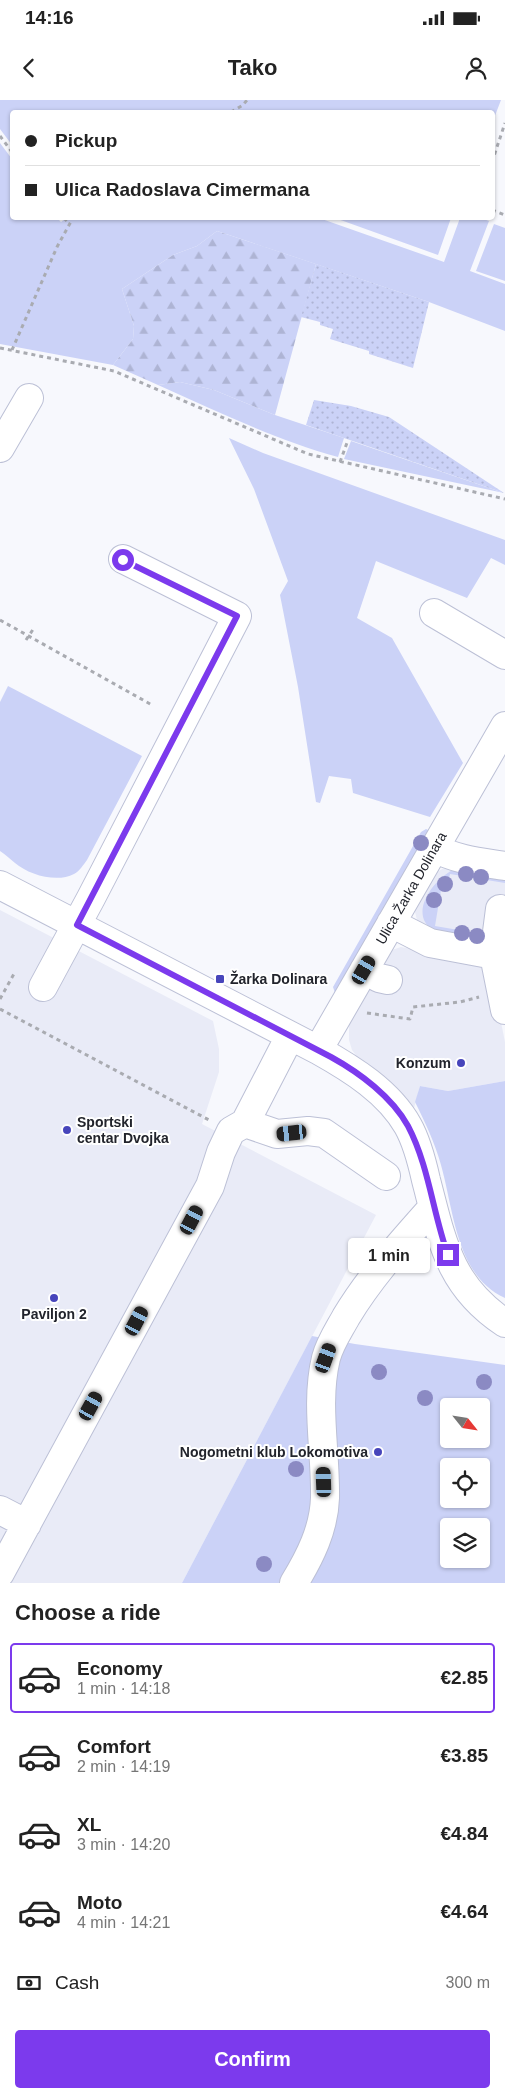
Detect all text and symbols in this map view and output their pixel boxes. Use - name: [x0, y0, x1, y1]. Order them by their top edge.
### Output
- text: 14:16: [25, 7, 74, 28]
- icon: back: [15, 54, 43, 82]
- icon: person: [462, 54, 490, 82]
- text: Tako: [228, 55, 277, 80]
- text: Pickup: [55, 130, 117, 151]
- text: Ulica Radoslava Cimermana: [55, 179, 310, 200]
- route start: [112, 549, 134, 571]
- street label: Ulica Žarka Dolinara: [372, 829, 450, 947]
- car: [350, 953, 377, 987]
- place label: Žarka Dolinara: [230, 970, 327, 987]
- marker: Žarka Dolinara: [214, 973, 226, 985]
- place label: Konzum: [396, 1055, 451, 1071]
- marker: Konzum: [455, 1057, 467, 1069]
- place label: Sportski centar Dvojka: [77, 1114, 169, 1146]
- marker: Sportski centar Dvojka: [61, 1124, 73, 1136]
- car: [276, 1124, 307, 1142]
- car: [178, 1203, 205, 1237]
- callout: 1 min: [348, 1238, 430, 1272]
- route end: [437, 1244, 459, 1266]
- text: 1 min: [368, 1247, 410, 1264]
- marker: Paviljon 2: [48, 1292, 60, 1304]
- car: [123, 1304, 150, 1338]
- place label: Paviljon 2: [21, 1306, 87, 1322]
- car: [313, 1341, 338, 1375]
- car: [77, 1389, 104, 1423]
- north arrow: [440, 1398, 490, 1448]
- map controls: [440, 1398, 490, 1568]
- place label: Nogometni klub Lokomotiva: [180, 1444, 368, 1460]
- marker: Nogometni klub Lokomotiva: [372, 1446, 384, 1458]
- button: locate: [440, 1458, 490, 1508]
- car: [315, 1467, 332, 1497]
- button: layers: [440, 1518, 490, 1568]
- text: Choose a ride: [15, 1600, 160, 1625]
- icon: car: [17, 1656, 62, 1701]
- text: Economy: [77, 1658, 163, 1679]
- text: €2.85: [440, 1667, 488, 1688]
- text: 1 min · 14:18: [77, 1680, 170, 1697]
- icon: car: [17, 1734, 62, 1779]
- text: Comfort: [77, 1736, 151, 1757]
- text: €3.85: [440, 1745, 488, 1766]
- text: 2 min · 14:19: [77, 1758, 170, 1775]
- icon: car: [17, 1812, 62, 1857]
- text: XL: [77, 1814, 101, 1835]
- text: €4.84: [440, 1823, 488, 1844]
- text: 3 min · 14:20: [77, 1836, 170, 1853]
- icon: car: [17, 1890, 62, 1935]
- text: Moto: [77, 1892, 122, 1913]
- text: €4.64: [440, 1901, 488, 1922]
- text: 4 min · 14:21: [77, 1914, 170, 1931]
- icon: cash: [15, 1969, 43, 1997]
- text: Cash: [55, 1972, 99, 1993]
- text: 300 m: [446, 1974, 490, 1991]
- button: Confirm: [15, 2030, 490, 2088]

